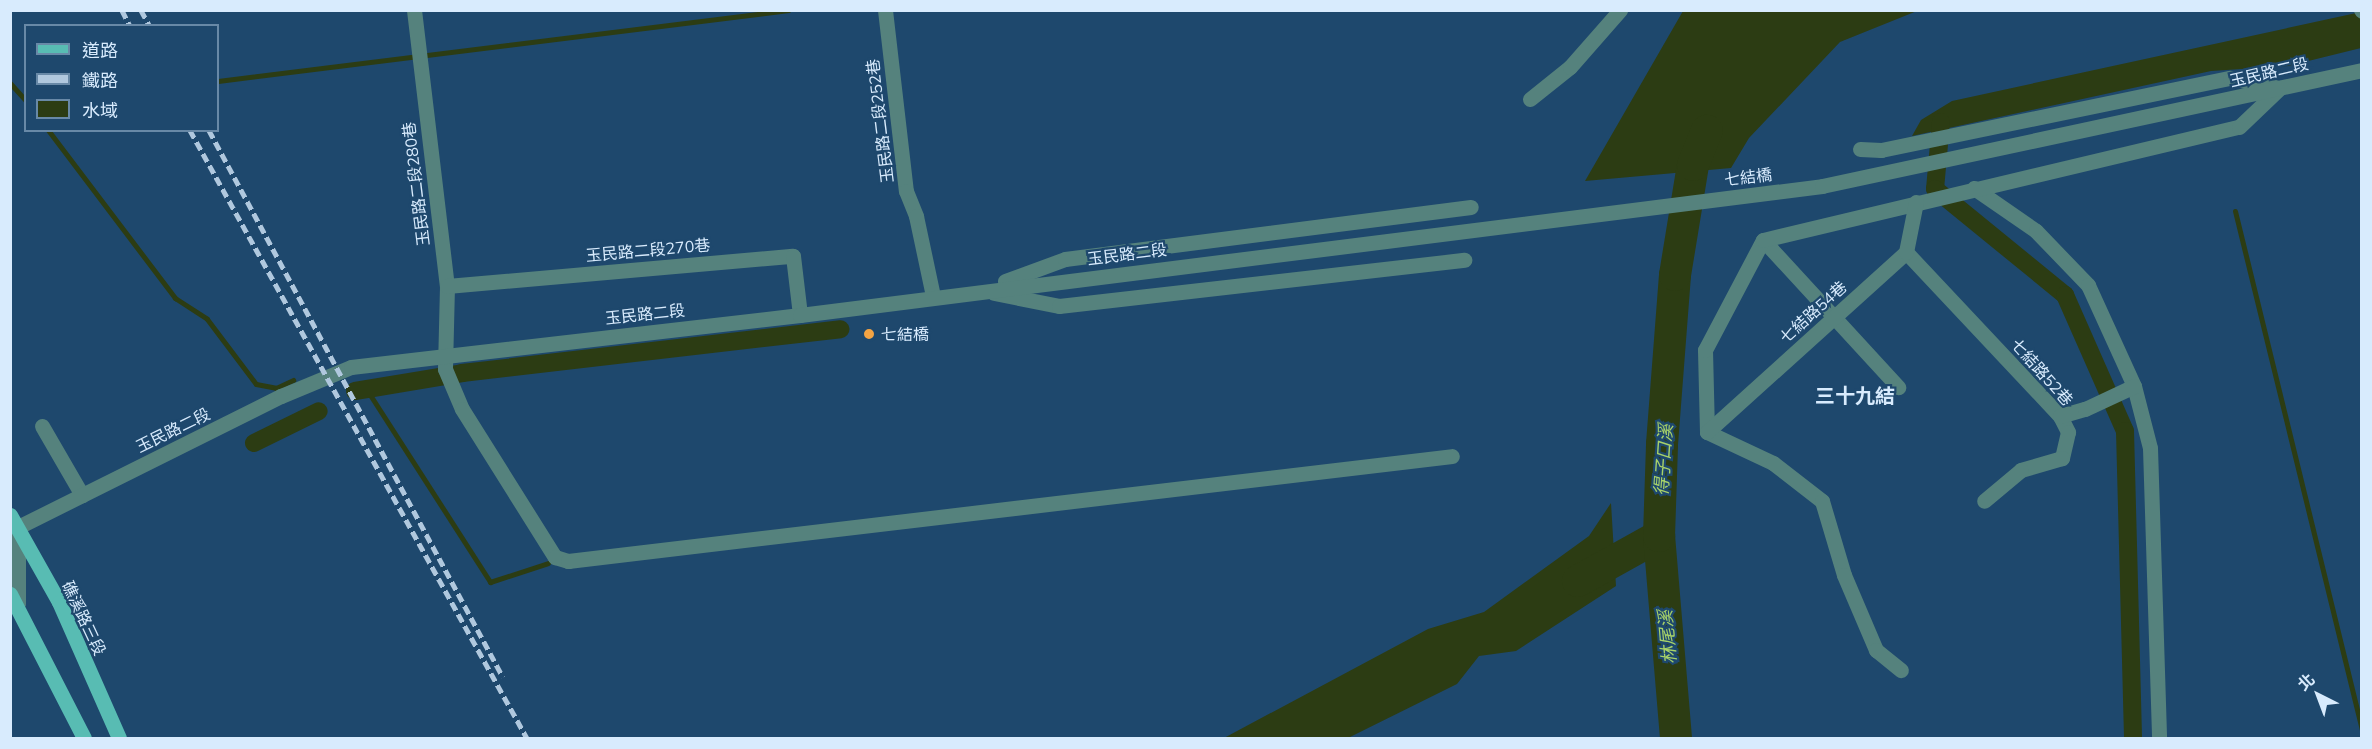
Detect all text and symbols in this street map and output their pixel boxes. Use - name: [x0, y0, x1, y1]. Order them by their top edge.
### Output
- legend: [24, 24, 219, 132]
- text: 道路: [82, 39, 118, 62]
- street label: 玉民路二段: [2228, 54, 2310, 90]
- street label: 玉民路二段252巷: [863, 58, 897, 184]
- text: 鐵路: [82, 69, 118, 92]
- text: 水域: [82, 99, 118, 122]
- street label: 玉民路二段280巷: [399, 121, 433, 247]
- street label: 七結橋: [1723, 165, 1773, 189]
- street label: 玉民路二段270巷: [585, 235, 711, 265]
- street label: 玉民路二段: [1086, 240, 1168, 268]
- street label: 七結路54巷: [1776, 277, 1850, 347]
- street label: 玉民路二段: [604, 300, 686, 328]
- place label: 七結橋: [881, 324, 929, 344]
- marker: 七結橋: [862, 327, 876, 341]
- street label: 七結路52巷: [2007, 335, 2077, 409]
- district label: 三十九結: [1815, 383, 1895, 407]
- street label: 玉民路二段: [133, 404, 213, 456]
- water label: 得子口溪: [1651, 423, 1677, 497]
- street label: 礁溪路三段: [58, 578, 110, 658]
- water label: 林尾溪: [1655, 609, 1681, 665]
- north arrow: [2288, 665, 2348, 725]
- text: 北: [2293, 669, 2319, 694]

